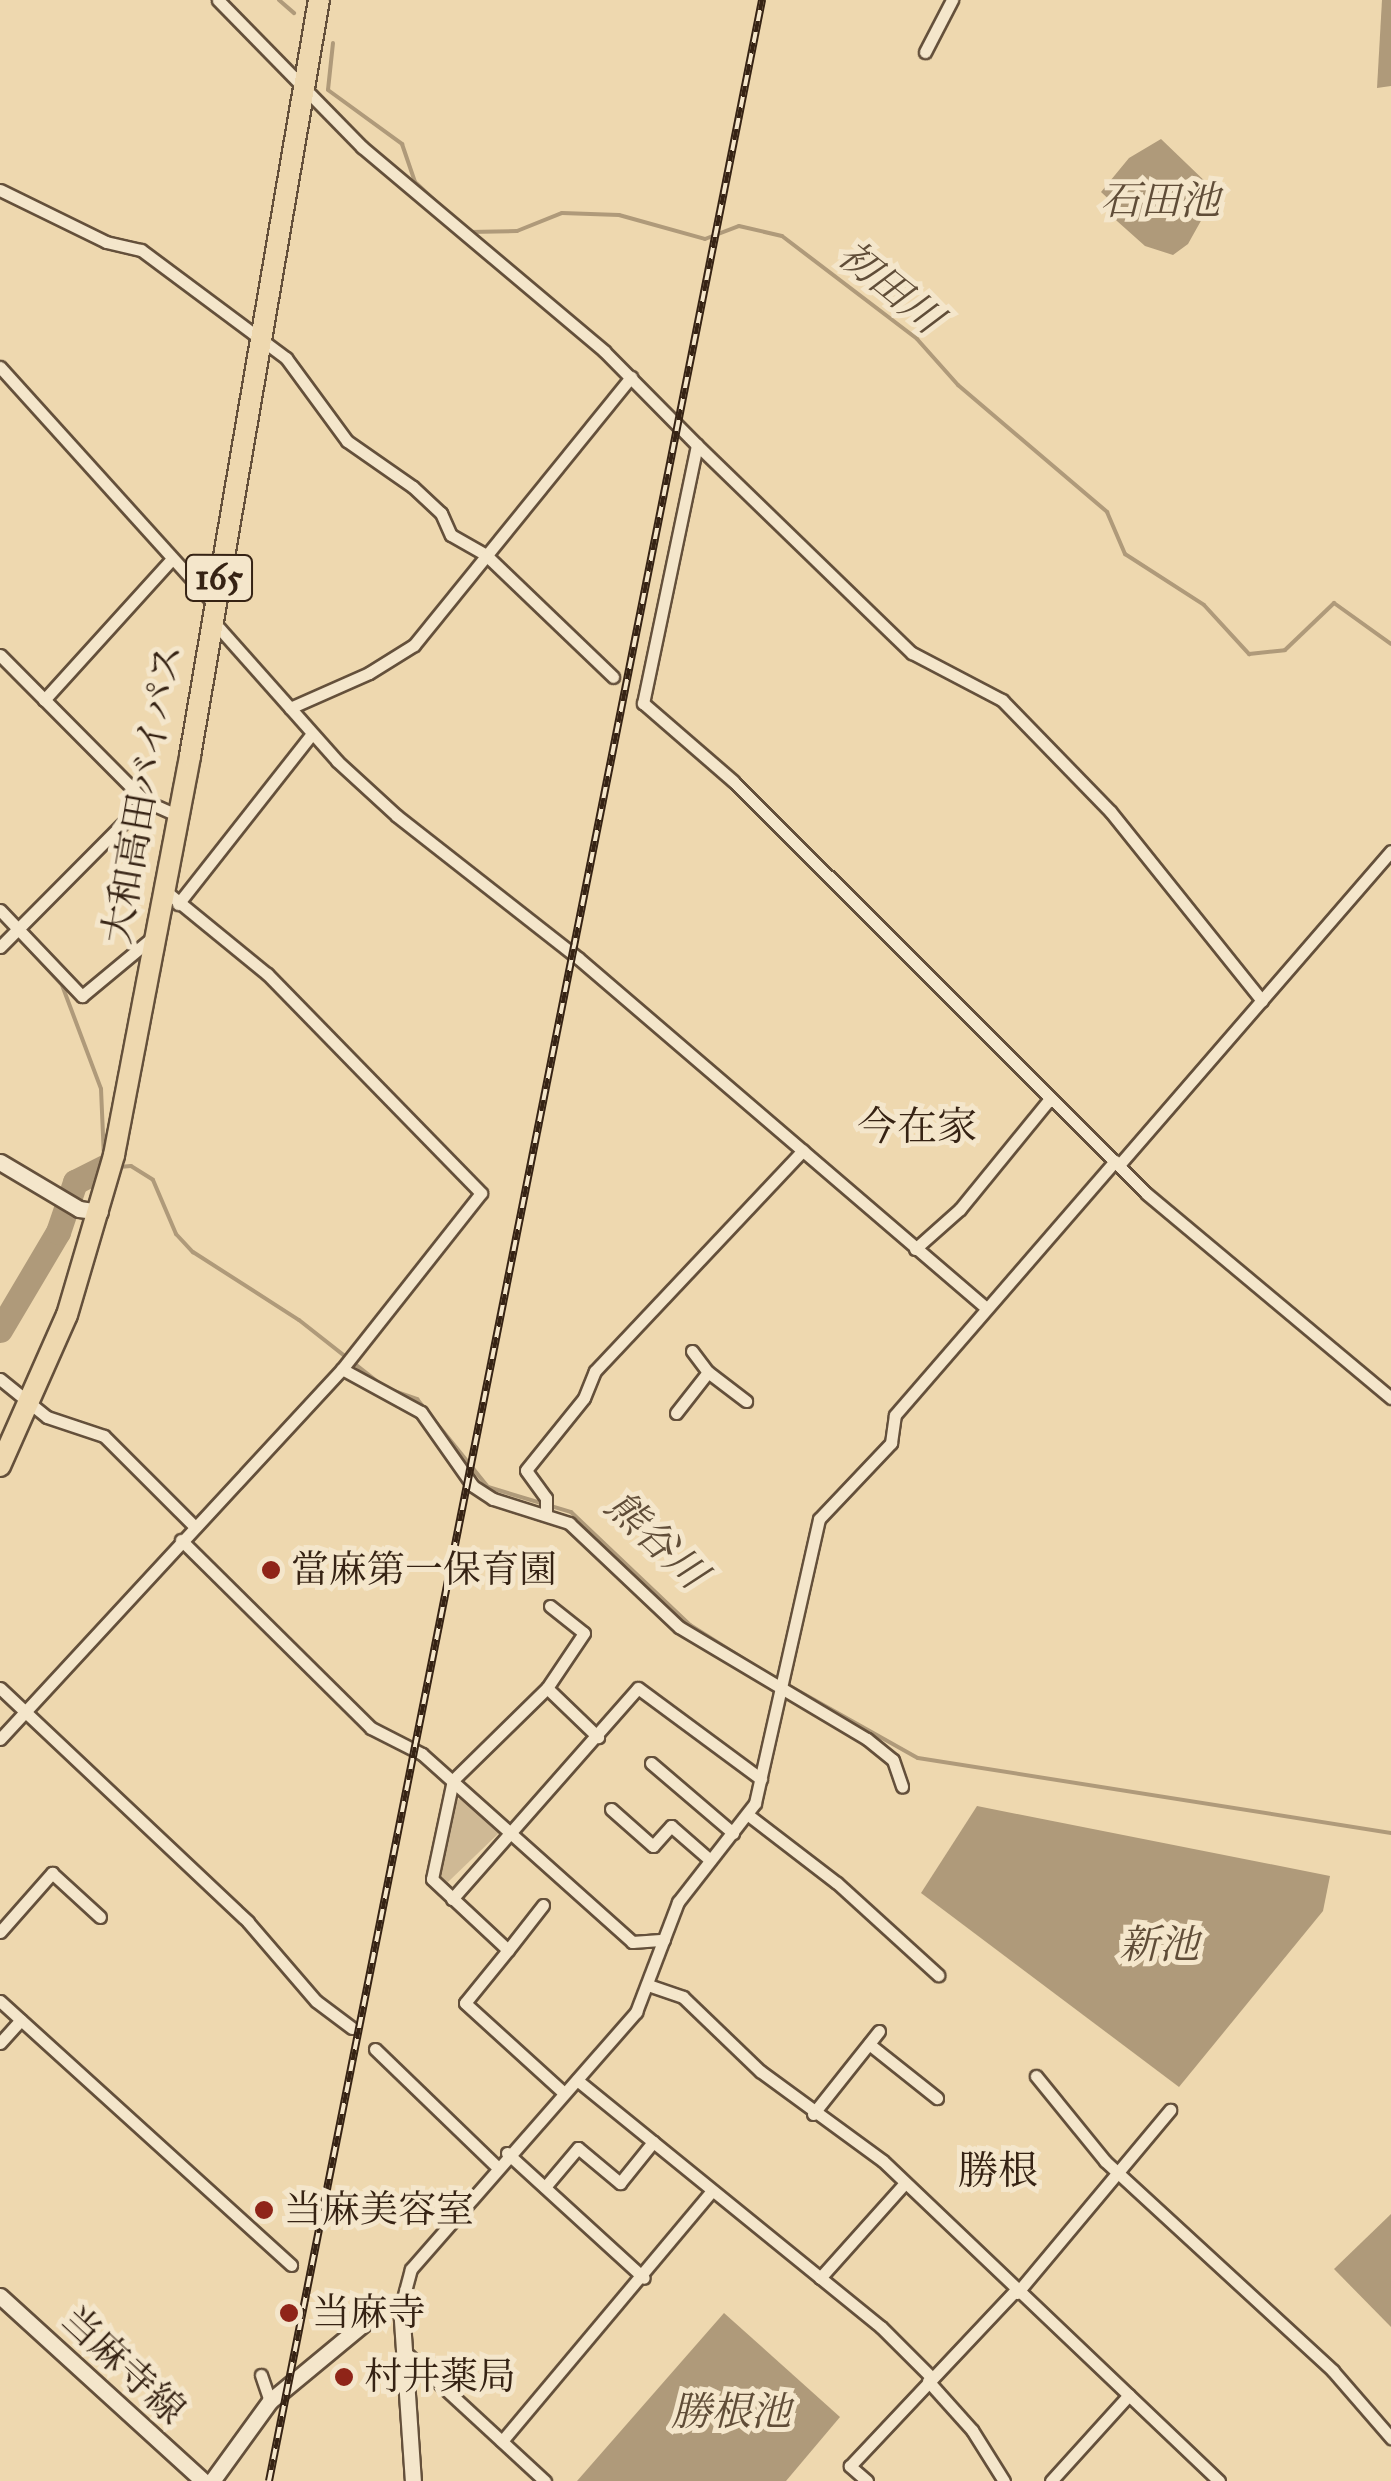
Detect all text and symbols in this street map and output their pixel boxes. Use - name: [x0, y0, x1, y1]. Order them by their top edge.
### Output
- water label: 石田池: [1100, 177, 1220, 225]
- water label: 初田川: [828, 231, 952, 343]
- road number: 165: [184, 548, 254, 608]
- street label: 大和高田バイパス: [94, 640, 192, 948]
- district label: 今在家: [857, 1103, 977, 1151]
- water label: 熊谷川: [596, 1482, 716, 1598]
- place label: 當麻第一保育園: [291, 1547, 557, 1593]
- marker: 當麻第一保育園: [260, 1559, 282, 1581]
- water label: 新池: [1119, 1921, 1199, 1969]
- district label: 勝根: [958, 2147, 1038, 2195]
- place label: 当麻美容室: [284, 2187, 474, 2233]
- marker: 当麻美容室: [253, 2199, 275, 2221]
- place label: 当麻寺: [312, 2290, 426, 2336]
- street label: 当麻寺線: [52, 2296, 194, 2434]
- marker: 当麻寺: [276, 2300, 302, 2326]
- place label: 村井薬局: [364, 2354, 516, 2400]
- marker: 村井薬局: [333, 2366, 355, 2388]
- water label: 勝根池: [671, 2388, 791, 2436]

